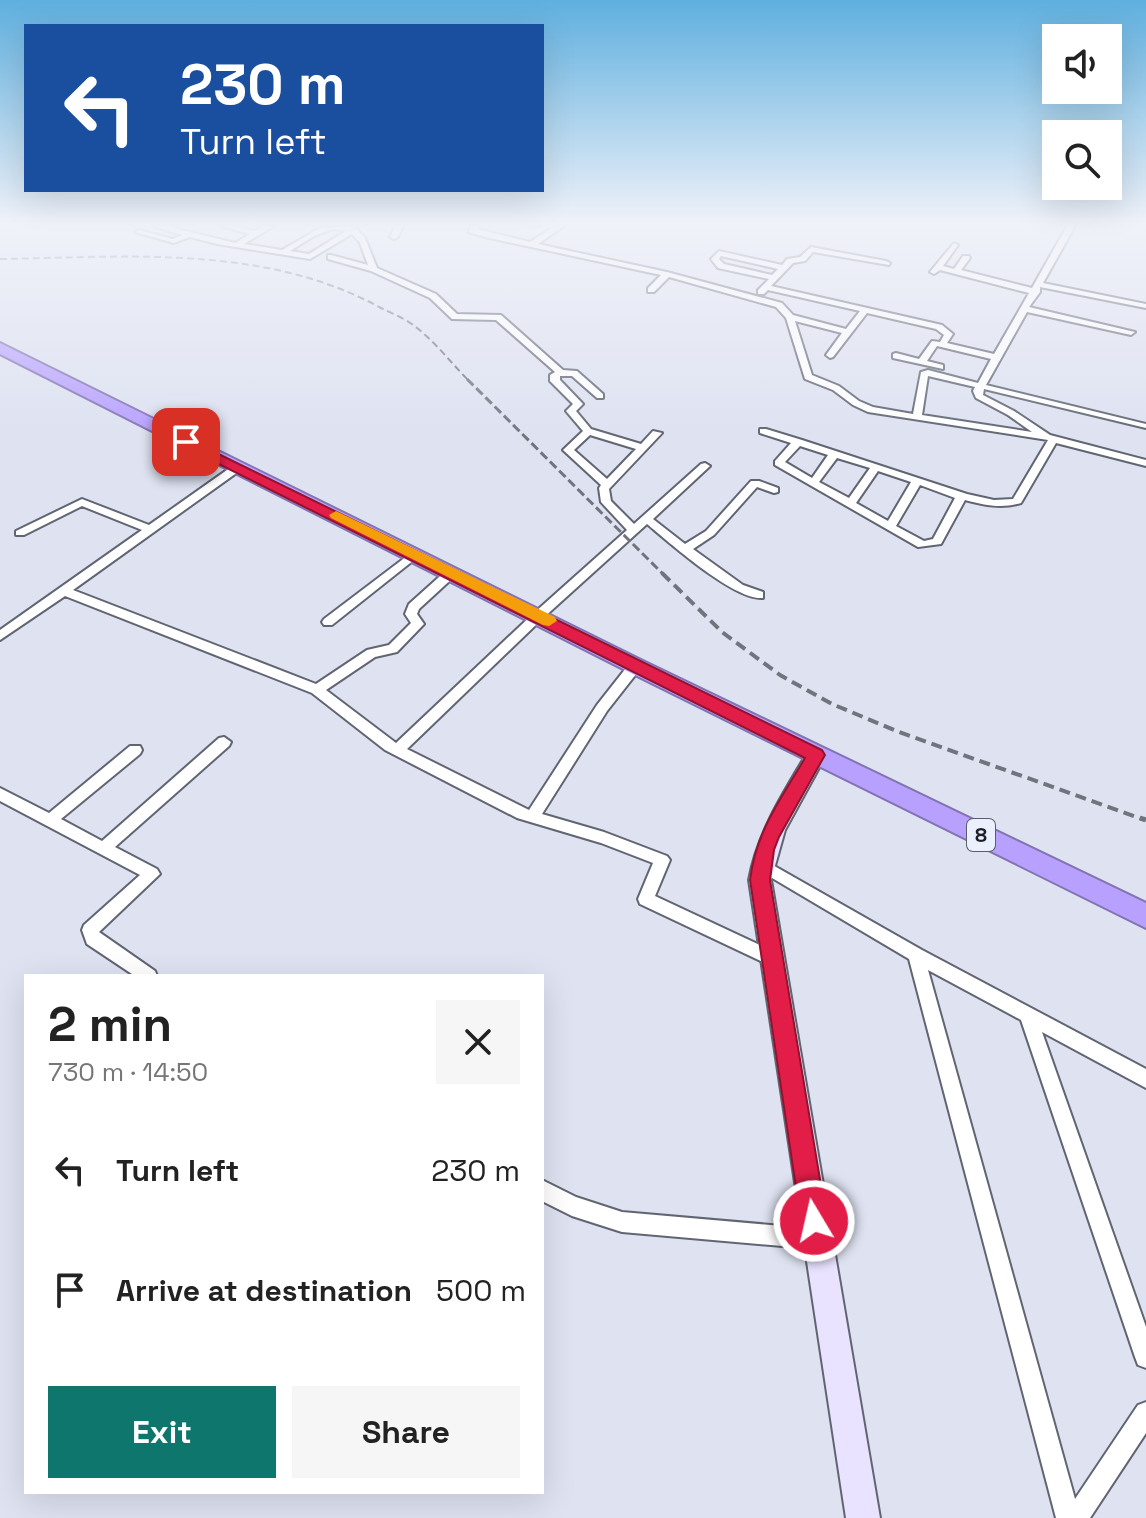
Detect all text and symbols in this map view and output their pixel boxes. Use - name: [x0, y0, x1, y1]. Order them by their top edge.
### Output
- map controls: [1042, 24, 1122, 200]
- button: sound: [1042, 24, 1122, 104]
- text: 230 m: [180, 49, 346, 120]
- icon: left: [48, 56, 152, 160]
- text: Turn left: [180, 119, 327, 165]
- button: search: [1042, 120, 1122, 200]
- pin: [152, 408, 220, 476]
- icon: arrive: [164, 420, 208, 464]
- road number: 8: [967, 819, 995, 851]
- text: 2 min: [48, 994, 172, 1055]
- button: close: [436, 1000, 520, 1084]
- text: 730 m · 14:50: [48, 1055, 208, 1089]
- icon: left: [48, 1148, 92, 1192]
- text: Turn left: [116, 1151, 239, 1190]
- text: 230 m: [431, 1151, 520, 1190]
- position arrow: [772, 1179, 856, 1263]
- icon: arrive: [48, 1268, 92, 1312]
- text: Arrive at destination: [116, 1271, 412, 1310]
- text: 500 m: [436, 1271, 526, 1310]
- button: Exit: [48, 1386, 276, 1478]
- button: Share: [292, 1386, 520, 1478]

